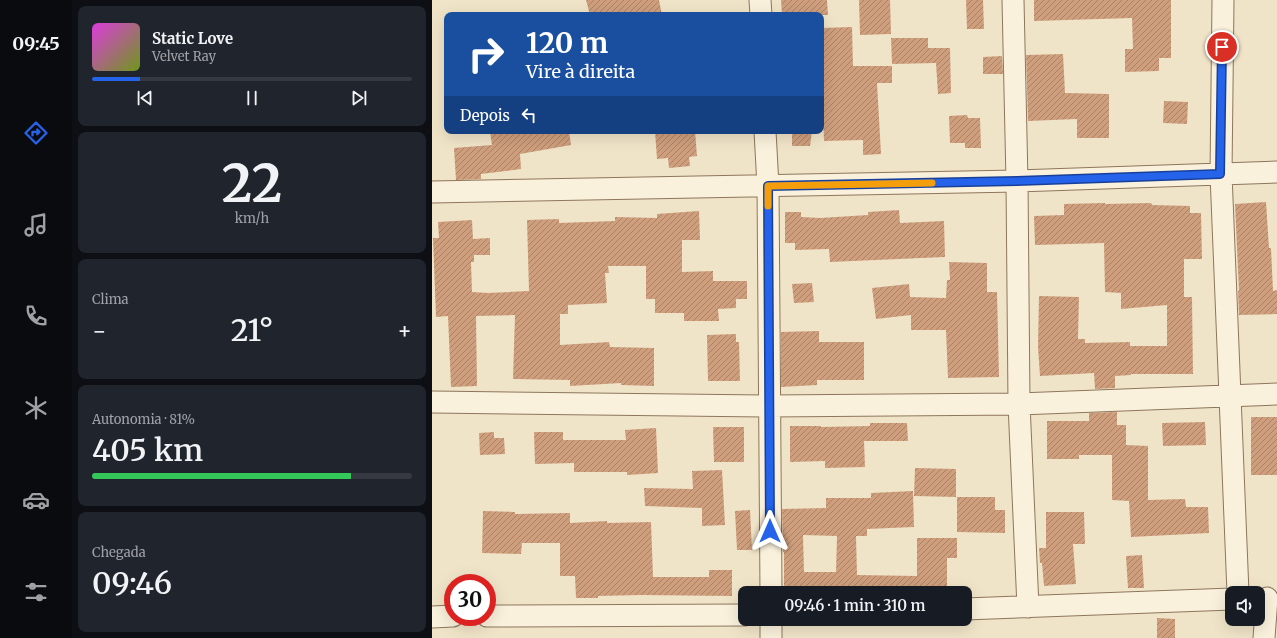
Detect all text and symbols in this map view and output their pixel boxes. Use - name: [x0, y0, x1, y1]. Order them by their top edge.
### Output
- text: 120 m: [526, 25, 608, 61]
- icon: right: [460, 28, 512, 80]
- text: Static Love: [152, 29, 233, 48]
- pin: [1205, 30, 1239, 64]
- text: 09:45: [12, 32, 60, 55]
- icon: arrive: [1211, 36, 1233, 58]
- text: Velvet Ray: [152, 48, 216, 65]
- text: Vire à direita: [526, 60, 635, 83]
- icon: previous: [134, 87, 156, 109]
- icon: pause: [241, 87, 263, 109]
- icon: next: [348, 87, 370, 109]
- icon: left: [518, 104, 540, 126]
- text: Depois: [460, 106, 510, 125]
- icon: directions: [22, 119, 50, 147]
- text: 22: [222, 151, 282, 216]
- text: km/h: [235, 210, 269, 227]
- icon: music: [22, 211, 50, 239]
- text: Clima: [92, 291, 129, 308]
- icon: phone: [22, 302, 50, 330]
- text: 21°: [231, 311, 273, 349]
- text: −: [92, 317, 107, 345]
- text: +: [397, 317, 412, 345]
- icon: climate: [22, 394, 50, 422]
- text: Autonomia · 81%: [92, 411, 195, 428]
- text: 405 km: [92, 431, 203, 469]
- icon: car: [22, 486, 50, 514]
- position arrow: [749, 510, 791, 552]
- text: Chegada: [92, 544, 146, 561]
- text: 09:46: [92, 564, 172, 602]
- speed limit sign: 30: [444, 574, 496, 626]
- icon: filters: [22, 578, 50, 606]
- map controls: [1225, 586, 1265, 626]
- button: sound: [1225, 586, 1265, 626]
- text: 09:46 · 1 min · 310 m: [784, 596, 926, 615]

